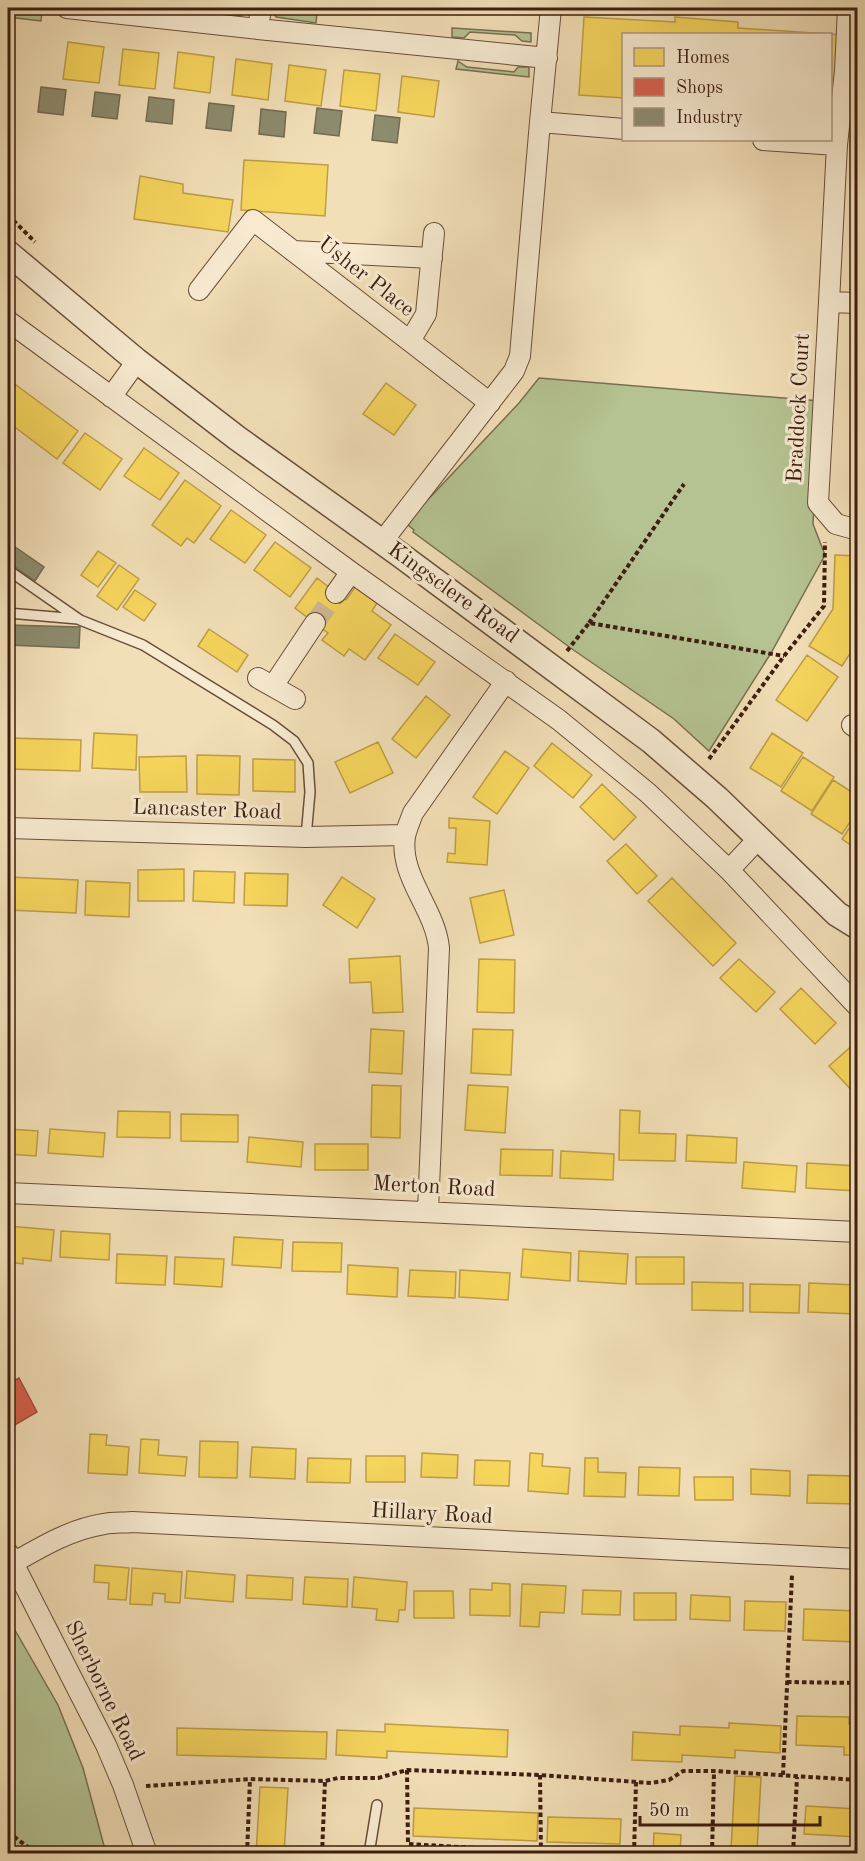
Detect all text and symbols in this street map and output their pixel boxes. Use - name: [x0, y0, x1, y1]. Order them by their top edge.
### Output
- legend: [622, 33, 832, 141]
- text: Homes: [676, 49, 730, 67]
- text: Shops: [676, 79, 723, 97]
- text: Industry: [676, 109, 743, 127]
- street label: Usher Place: [314, 233, 418, 321]
- street label: Braddock Court: [784, 332, 814, 484]
- street label: Kingsclere Road: [383, 538, 523, 648]
- street label: Lancaster Road: [132, 796, 282, 824]
- street label: Merton Road: [372, 1173, 496, 1201]
- street label: Hillary Road: [371, 1500, 493, 1528]
- street label: Sherborne Road: [61, 1617, 147, 1765]
- scale bar: [640, 1789, 820, 1827]
- text: 50 m: [649, 1802, 689, 1820]

